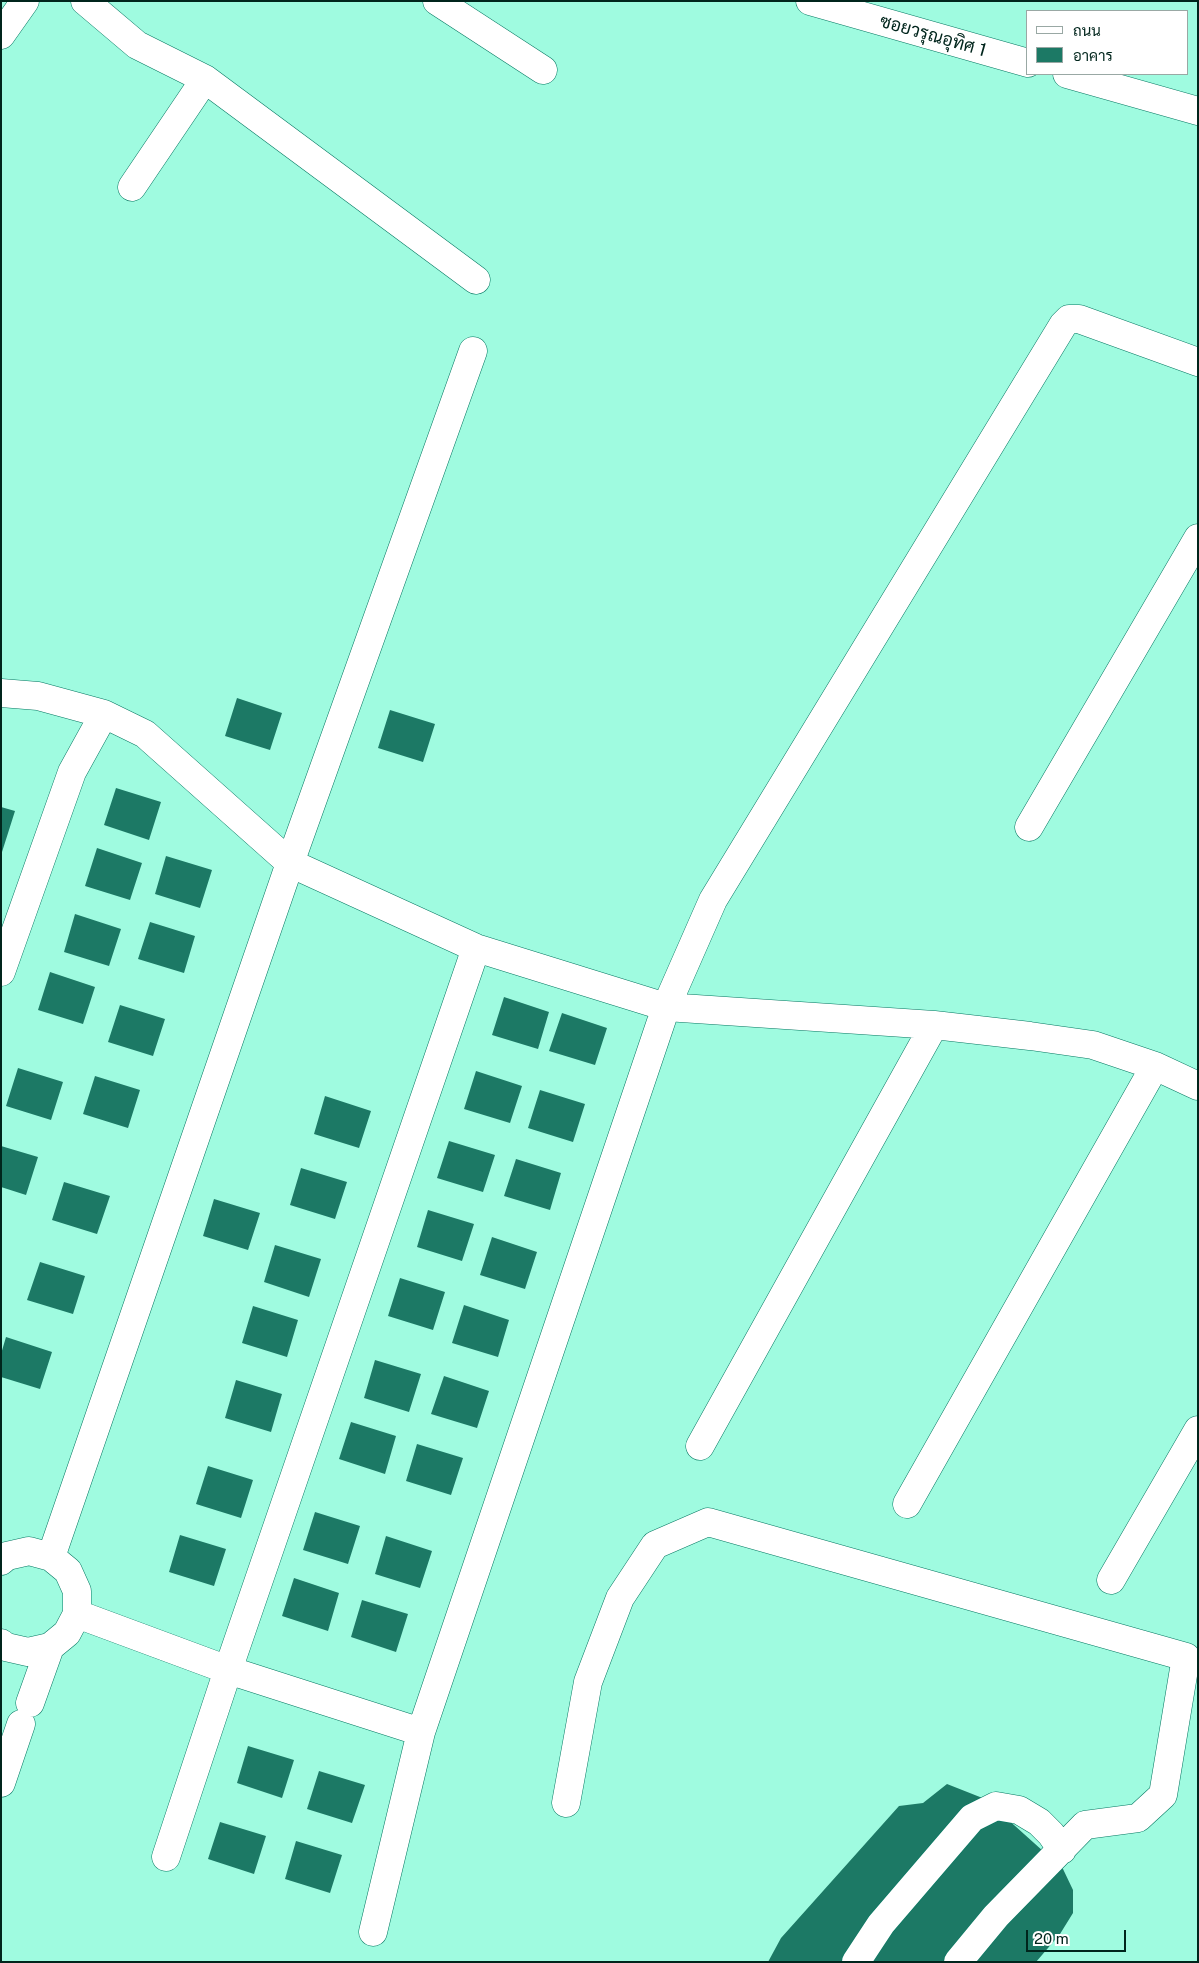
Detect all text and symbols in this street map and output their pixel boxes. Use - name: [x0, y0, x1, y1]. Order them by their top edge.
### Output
- street label: ซอยวรุณอุทิศ 1: [877, 10, 989, 62]
- legend: [1026, 10, 1189, 75]
- text: ถนน: [1073, 22, 1101, 39]
- text: อาคาร: [1073, 47, 1113, 64]
- scale bar: [1029, 1920, 1129, 1952]
- text: 20 m: [1034, 1930, 1069, 1947]

